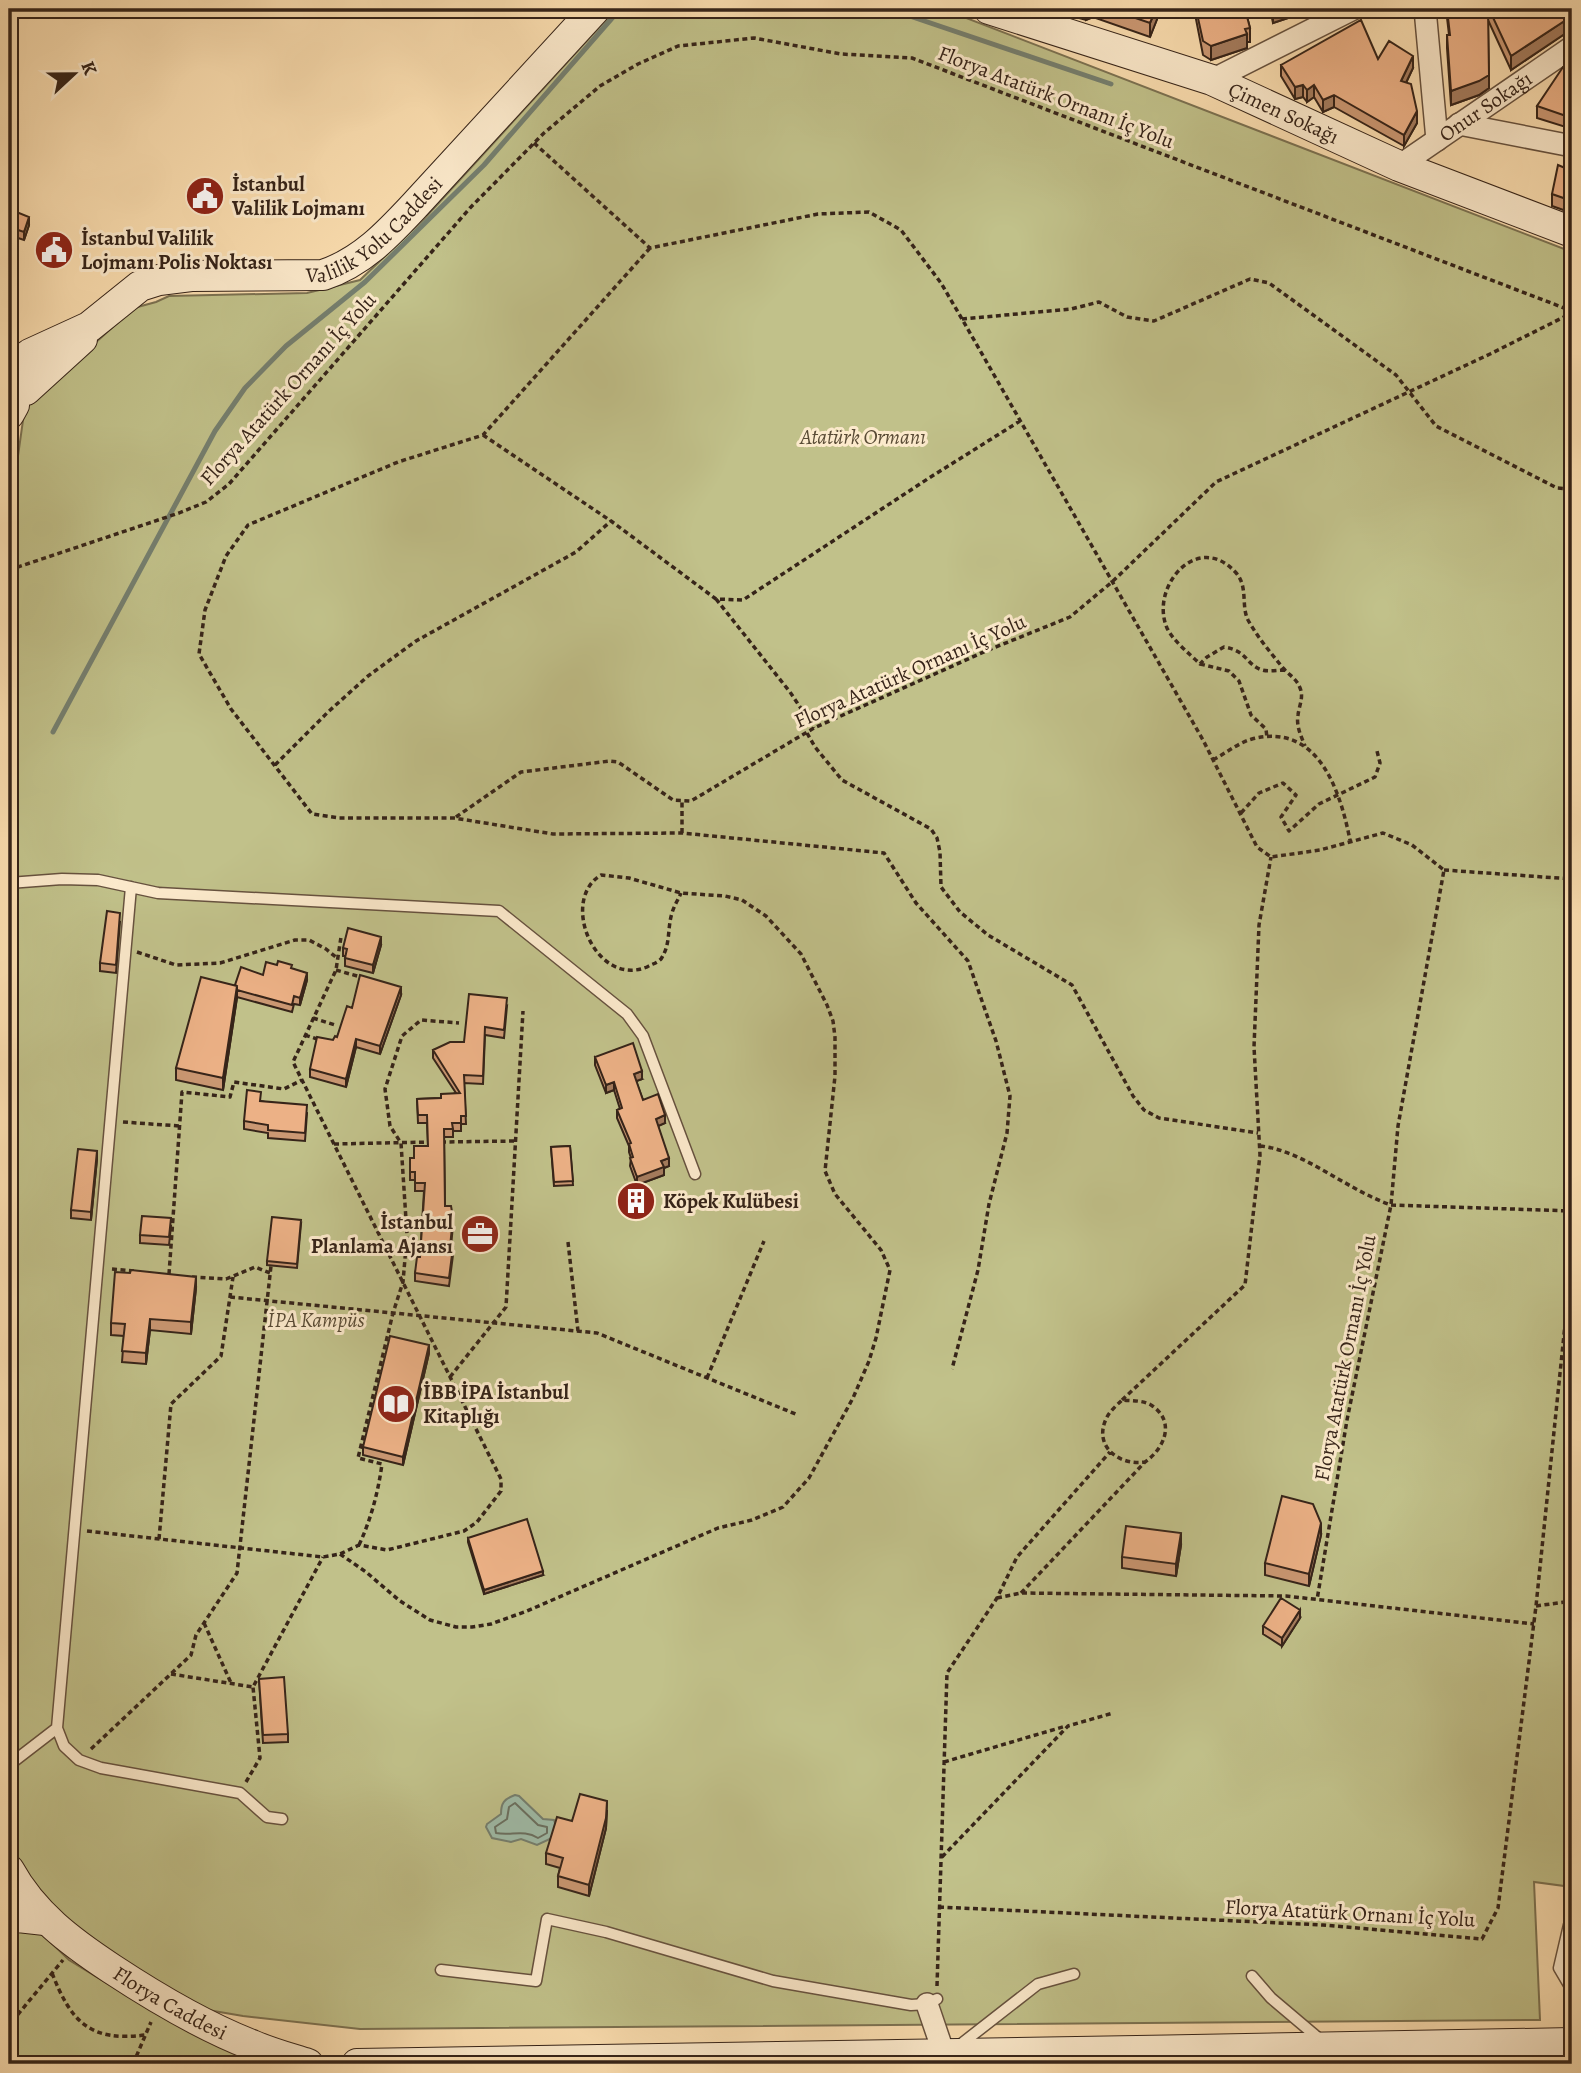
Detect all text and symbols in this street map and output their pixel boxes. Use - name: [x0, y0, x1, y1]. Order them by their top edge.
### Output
- north arrow: [38, 38, 108, 108]
- street label: Florya Atatürk Ornanı İç Yolu: [934, 39, 1179, 155]
- text: K: [74, 57, 103, 79]
- street label: Onur Sokağı: [1433, 65, 1538, 148]
- street label: Çimen Sokağı: [1224, 75, 1344, 151]
- place label: İstanbul Valilik Lojmanı: [231, 170, 365, 222]
- street label: Valilik Yolu Caddesi: [305, 170, 449, 289]
- public building icon: İstanbul Valilik Lojmanı: [184, 175, 226, 217]
- place label: İstanbul Valilik Lojmanı Polis Noktası: [81, 224, 273, 276]
- public building icon: İstanbul Valilik Lojmanı Polis Noktası: [33, 229, 75, 271]
- street label: Florya Atatürk Ornanı İç Yolu: [194, 286, 383, 492]
- park label: Atatürk Ormanı: [799, 423, 926, 451]
- street label: Florya Atatürk Ornanı İç Yolu: [790, 607, 1031, 735]
- building icon: Köpek Kulübesi: [615, 1180, 657, 1222]
- place label: Köpek Kulübesi: [663, 1187, 799, 1215]
- place label: İstanbul Planlama Ajansı: [311, 1208, 453, 1260]
- office icon: İstanbul Planlama Ajansı: [459, 1213, 501, 1255]
- street label: Florya Atatürk Ornanı İç Yolu: [1307, 1232, 1383, 1484]
- park label: İPA Kampüs: [267, 1306, 365, 1334]
- place label: İBB İPA İstanbul Kitaplığı: [423, 1378, 570, 1430]
- library icon: İBB İPA İstanbul Kitaplığı: [375, 1383, 417, 1425]
- street label: Florya Atatürk Ornanı İç Yolu: [1224, 1892, 1477, 1934]
- street label: Florya Caddesi: [108, 1959, 232, 2047]

